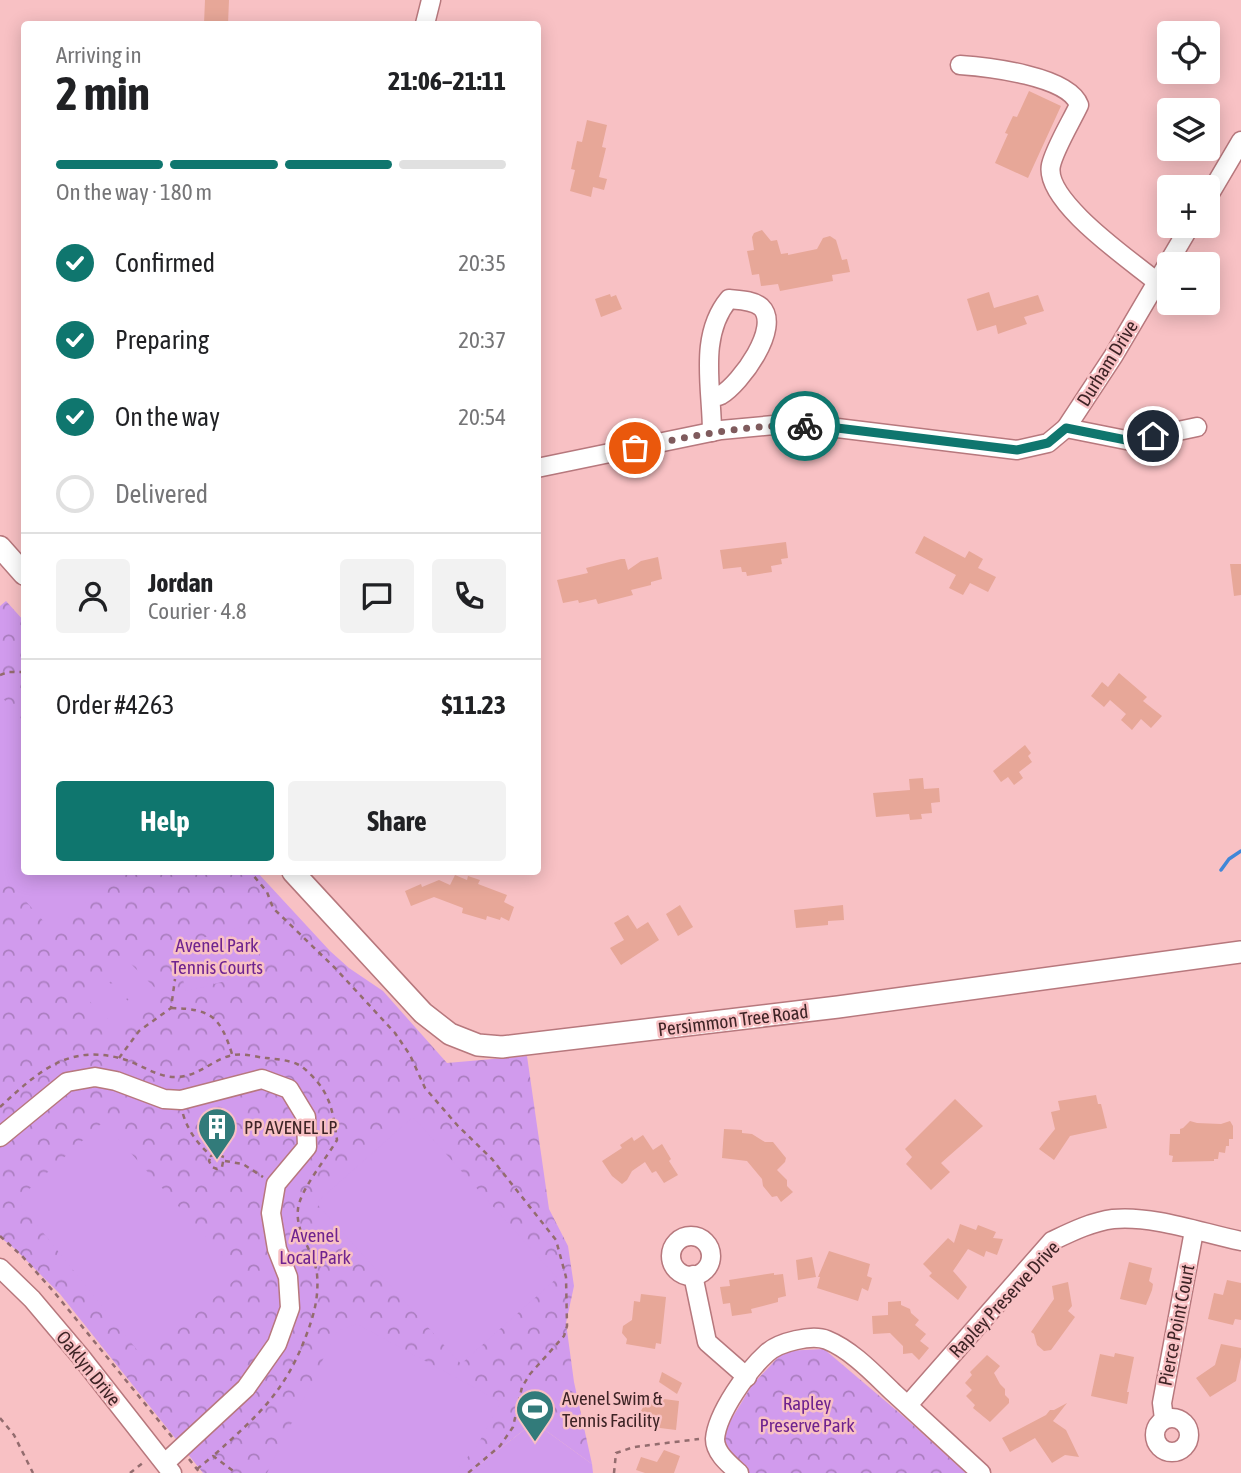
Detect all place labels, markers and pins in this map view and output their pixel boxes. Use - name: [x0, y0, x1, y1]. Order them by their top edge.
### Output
- pin: [1123, 406, 1183, 466]
- pin: [605, 418, 665, 478]
- building icon: PP AVENEL LP: [196, 1106, 238, 1161]
- place label: PP AVENEL LP: [244, 1116, 337, 1138]
- place label: Avenel Swim & Tennis Facility: [562, 1387, 663, 1431]
- sports icon: Avenel Swim & Tennis Facility: [514, 1388, 556, 1443]

